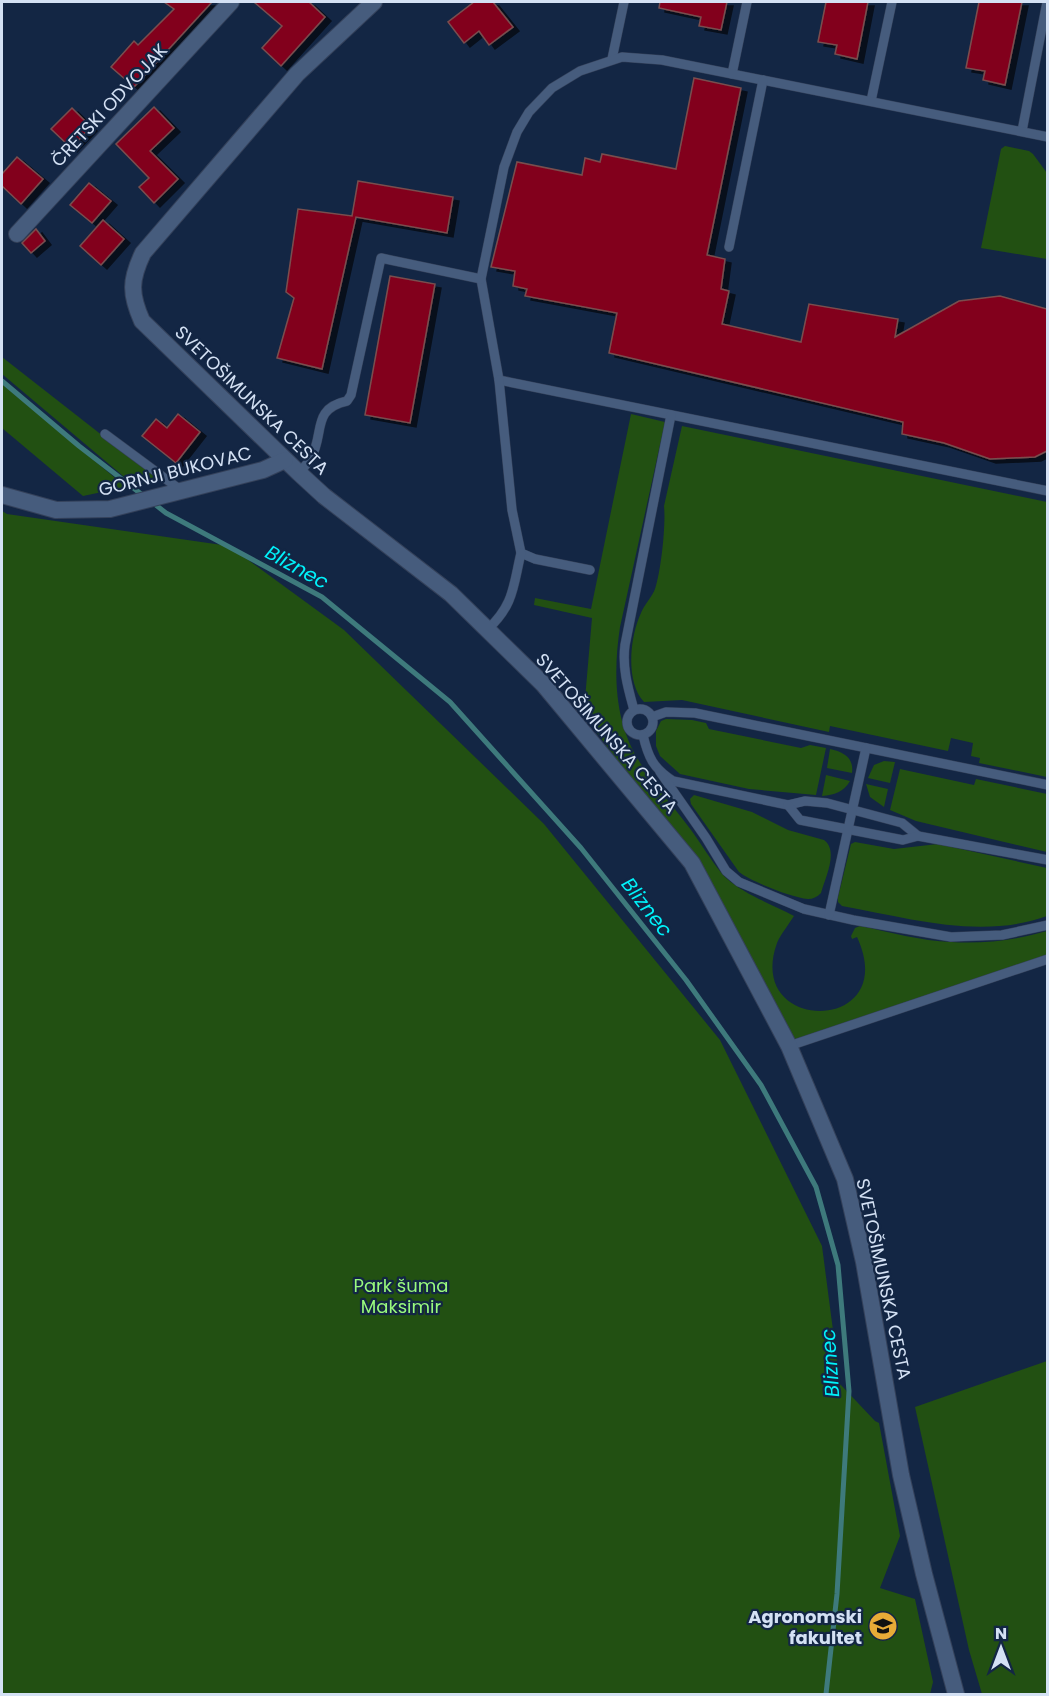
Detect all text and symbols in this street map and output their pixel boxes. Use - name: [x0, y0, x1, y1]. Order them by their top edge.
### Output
- street label: ČRETSKI ODVOJAK: [45, 38, 173, 172]
- street label: SVETOŠIMUNSKA CESTA: [170, 320, 334, 480]
- street label: GORNJI BUKOVAC: [96, 440, 254, 502]
- water label: Bliznec: [260, 538, 334, 596]
- street label: SVETOŠIMUNSKA CESTA: [530, 647, 684, 819]
- water label: Bliznec: [615, 871, 679, 943]
- street label: SVETOŠIMUNSKA CESTA: [850, 1176, 918, 1382]
- park label: Park šuma Maksimir: [353, 1273, 449, 1319]
- water label: Bliznec: [814, 1328, 846, 1398]
- place label: Agronomski fakultet: [748, 1604, 862, 1650]
- school or university icon: Agronomski fakultet: [867, 1610, 899, 1642]
- north arrow: [971, 1618, 1031, 1678]
- text: N: [995, 1622, 1007, 1645]

